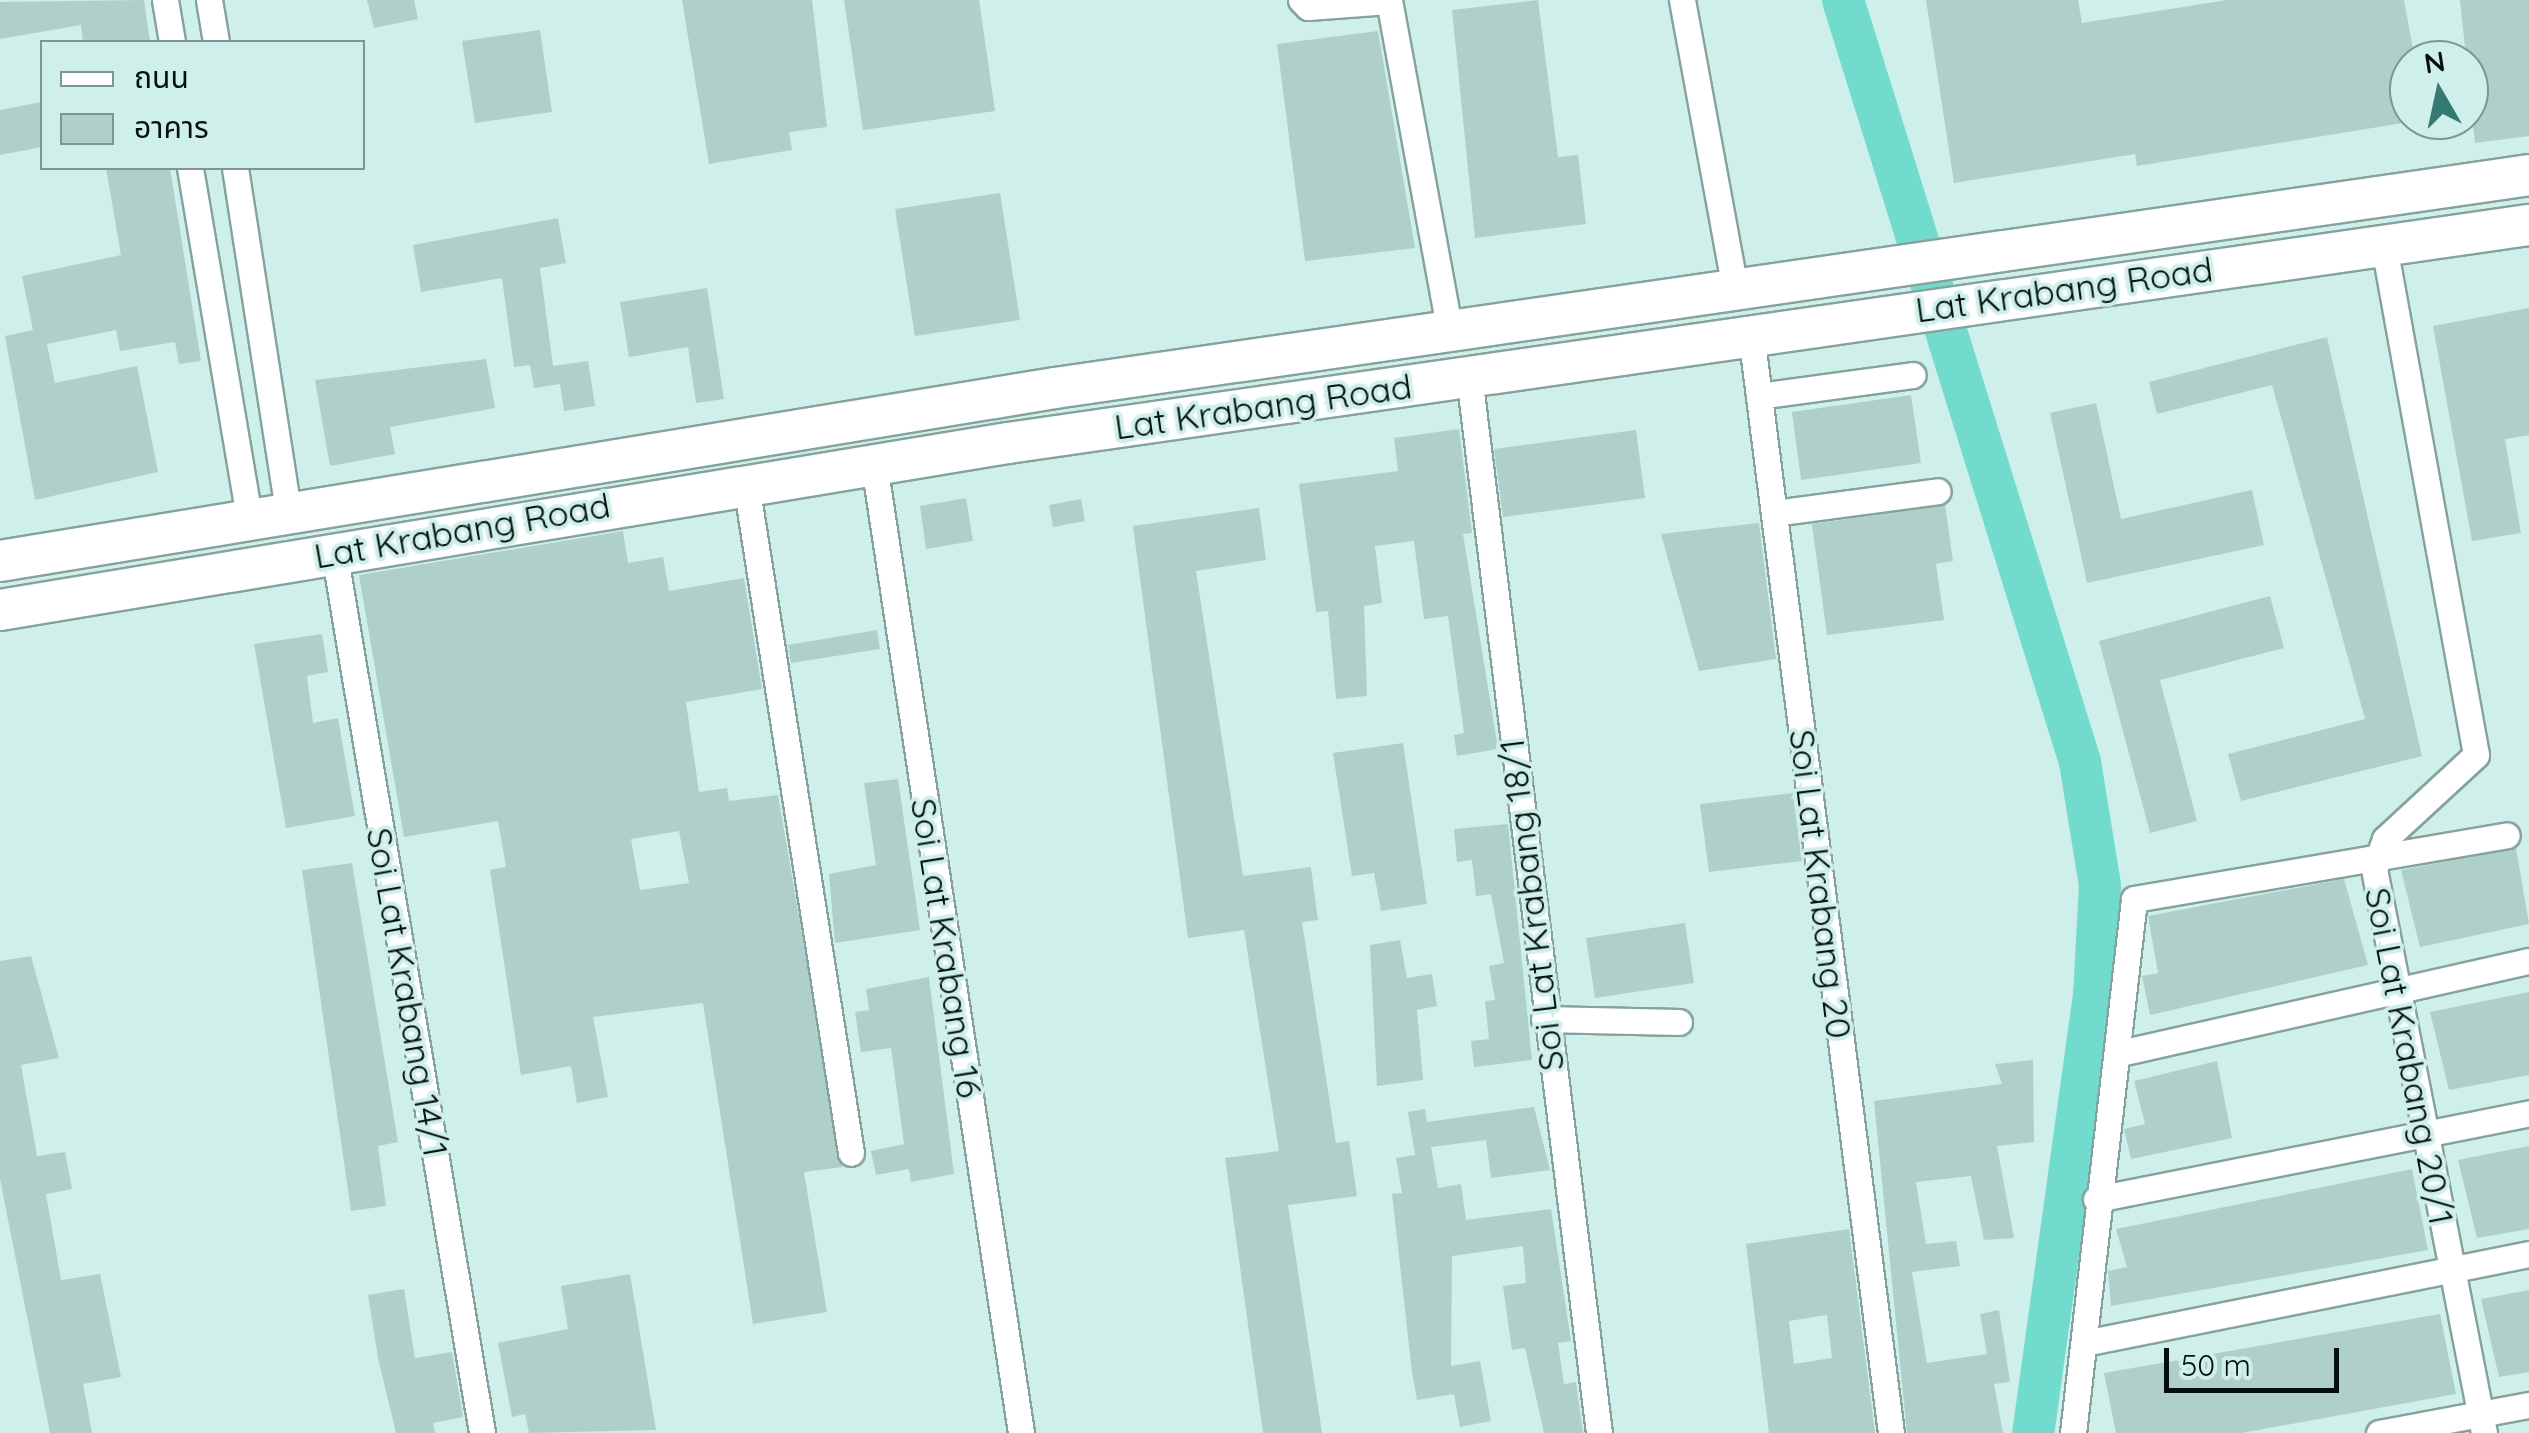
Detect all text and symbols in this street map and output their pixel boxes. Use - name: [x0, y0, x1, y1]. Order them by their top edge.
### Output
- legend: [40, 40, 365, 170]
- north arrow: [2389, 40, 2489, 140]
- text: N: [2422, 43, 2447, 81]
- text: ถนน: [134, 58, 189, 96]
- text: อาคาร: [134, 108, 209, 146]
- street label: Lat Krabang Road: [1913, 247, 2215, 331]
- street label: Lat Krabang Road: [1112, 364, 1414, 448]
- street label: Lat Krabang Road: [311, 483, 613, 577]
- street label: Soi Lat Krabang 20: [1781, 727, 1861, 1041]
- street label: Soi Lat Krabang 18/1: [1490, 737, 1572, 1073]
- street label: Soi Lat Krabang 16: [903, 795, 991, 1101]
- street label: Soi Lat Krabang 14/1: [358, 824, 458, 1160]
- street label: Soi Lat Krabang 20/1: [2357, 884, 2463, 1228]
- scale bar: [2169, 1328, 2344, 1390]
- text: 50 m: [2181, 1346, 2251, 1384]

